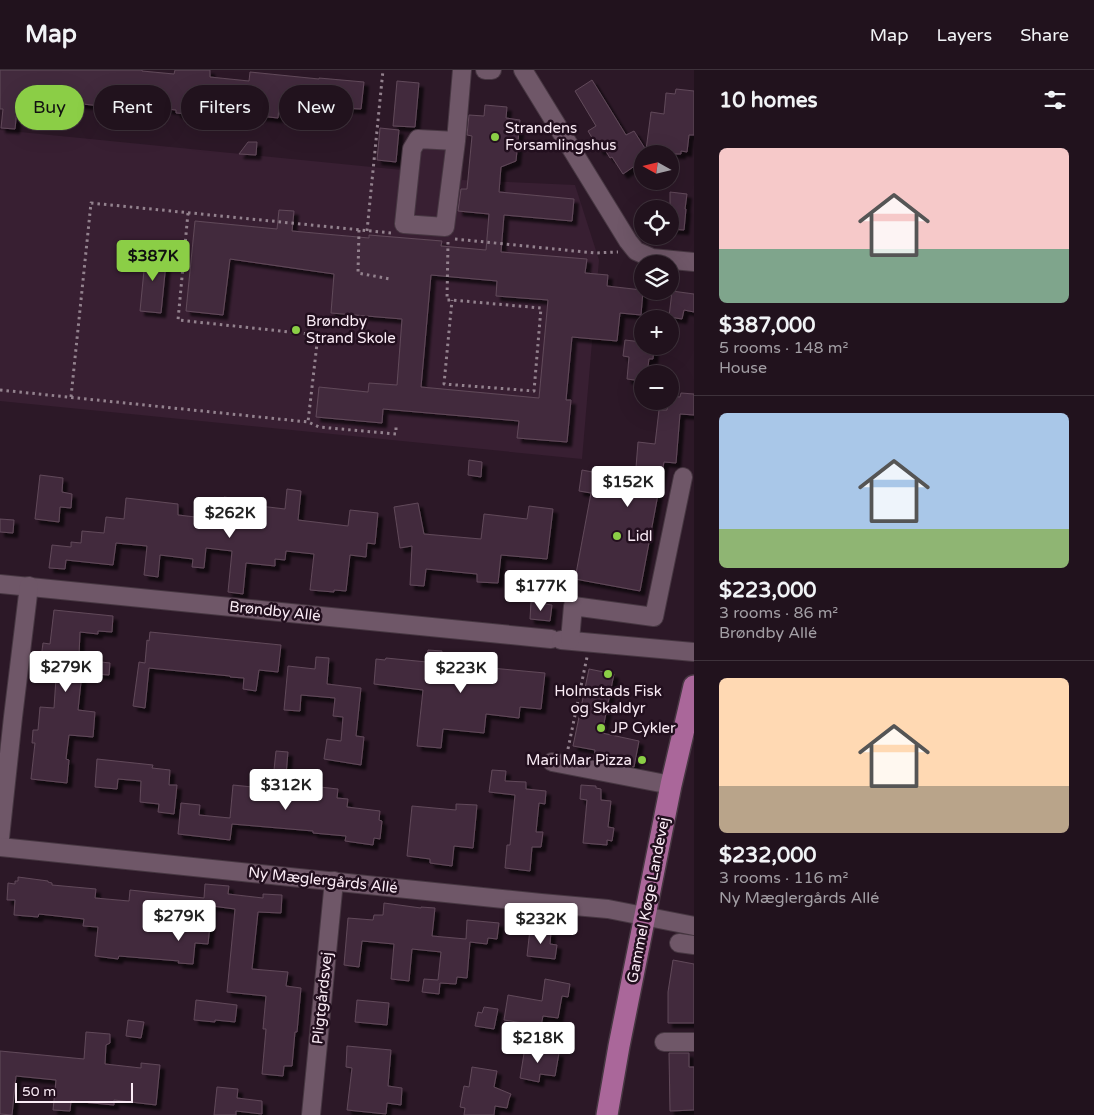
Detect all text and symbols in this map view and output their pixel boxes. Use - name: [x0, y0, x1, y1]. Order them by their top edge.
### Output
- text: Map: [25, 20, 77, 49]
- text: Map: [870, 24, 909, 46]
- text: Layers: [937, 24, 992, 46]
- text: Share: [1020, 24, 1069, 46]
- chip: Buy: [15, 85, 84, 130]
- chip: Rent: [94, 85, 171, 130]
- chip: Filters: [181, 85, 269, 130]
- chip: New: [279, 85, 353, 130]
- icon: filters: [1041, 86, 1069, 114]
- text: 10 homes: [719, 88, 818, 113]
- place label: Strandens Forsamlingshus: [505, 119, 616, 154]
- marker: Strandens Forsamlingshus: [489, 131, 501, 143]
- north arrow: [634, 145, 679, 190]
- map controls: [634, 145, 679, 410]
- icon: home: [849, 180, 939, 270]
- button: locate: [634, 200, 679, 245]
- pin: $387K: [118, 240, 188, 282]
- text: $387K: [128, 246, 178, 266]
- button: layers: [634, 255, 679, 300]
- button: +: [634, 310, 679, 355]
- place label: Brøndby Strand Skole: [306, 312, 396, 347]
- text: $387,000: [719, 313, 815, 338]
- marker: Brøndby Strand Skole: [290, 324, 302, 336]
- text: 5 rooms · 148 m²: [719, 338, 848, 358]
- text: House: [719, 358, 767, 378]
- button: −: [634, 365, 679, 410]
- icon: home: [849, 446, 939, 536]
- pin: $152K: [593, 466, 663, 508]
- text: $152K: [603, 472, 653, 492]
- pin: $262K: [195, 496, 265, 539]
- text: $262K: [205, 503, 255, 523]
- place label: Lidl: [627, 527, 653, 545]
- marker: Lidl: [611, 530, 623, 542]
- pin: $177K: [506, 570, 576, 612]
- text: $177K: [516, 576, 566, 596]
- text: $223,000: [719, 578, 817, 603]
- street label: Brøndby Allé: [228, 597, 322, 625]
- text: 3 rooms · 86 m²: [719, 603, 838, 623]
- text: Brøndby Allé: [719, 623, 817, 643]
- pin: $279K: [31, 650, 101, 693]
- pin: $223K: [426, 652, 496, 694]
- text: $279K: [41, 657, 91, 677]
- text: $223K: [436, 658, 486, 678]
- marker: Holmstads Fisk og Skaldyr: [602, 668, 614, 680]
- place label: Holmstads Fisk og Skaldyr: [554, 682, 662, 717]
- icon: home: [849, 711, 939, 801]
- place label: JP Cykler: [611, 719, 676, 737]
- marker: JP Cykler: [595, 722, 607, 734]
- place label: Mari Mar Pizza: [526, 751, 632, 769]
- marker: Mari Mar Pizza: [636, 754, 648, 766]
- pin: $312K: [251, 768, 321, 811]
- text: $312K: [261, 775, 311, 795]
- street label: Gammel Køge Landevej: [623, 815, 673, 985]
- text: $232,000: [719, 843, 817, 868]
- street label: Ny Mæglergårds Allé: [247, 863, 399, 897]
- text: 3 rooms · 116 m²: [719, 868, 848, 888]
- text: Ny Mæglergårds Allé: [719, 888, 879, 908]
- pin: $279K: [144, 900, 214, 942]
- pin: $232K: [506, 902, 576, 945]
- text: $279K: [154, 906, 204, 926]
- text: $232K: [516, 909, 566, 929]
- street label: Pligtgårdsvej: [308, 951, 336, 1045]
- pin: $218K: [503, 1022, 573, 1064]
- text: $218K: [513, 1028, 563, 1048]
- scale bar: [15, 1080, 132, 1103]
- text: 50 m: [22, 1083, 56, 1100]

